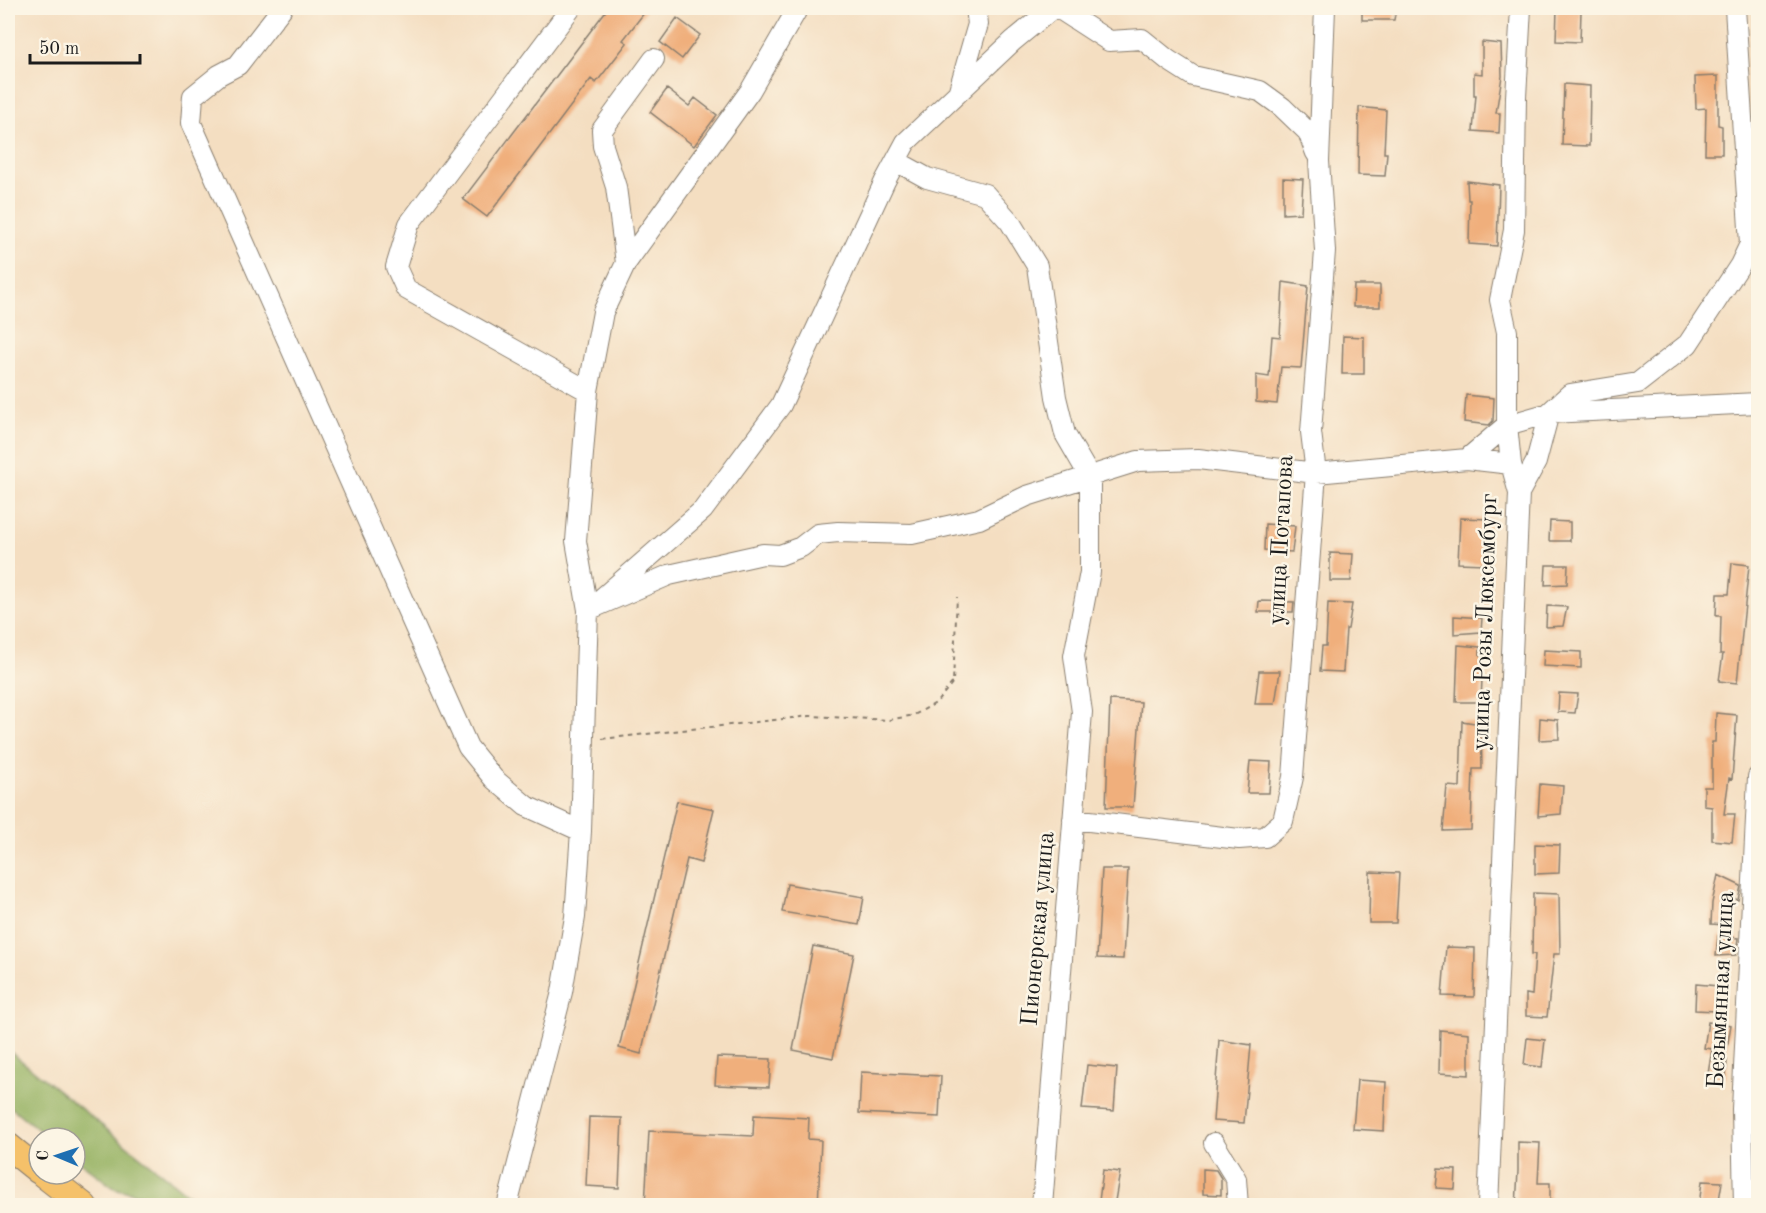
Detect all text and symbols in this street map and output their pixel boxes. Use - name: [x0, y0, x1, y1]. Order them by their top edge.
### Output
- scale bar: [30, 27, 140, 65]
- text: 50 m: [39, 40, 79, 58]
- street label: улица Потапова: [1266, 454, 1298, 626]
- street label: улица Розы Люксембург: [1470, 493, 1502, 751]
- street label: Пионерская улица: [1019, 831, 1059, 1027]
- street label: Безымянная улица: [1705, 890, 1739, 1090]
- north arrow: [27, 1126, 87, 1186]
- text: С: [36, 1150, 52, 1161]

